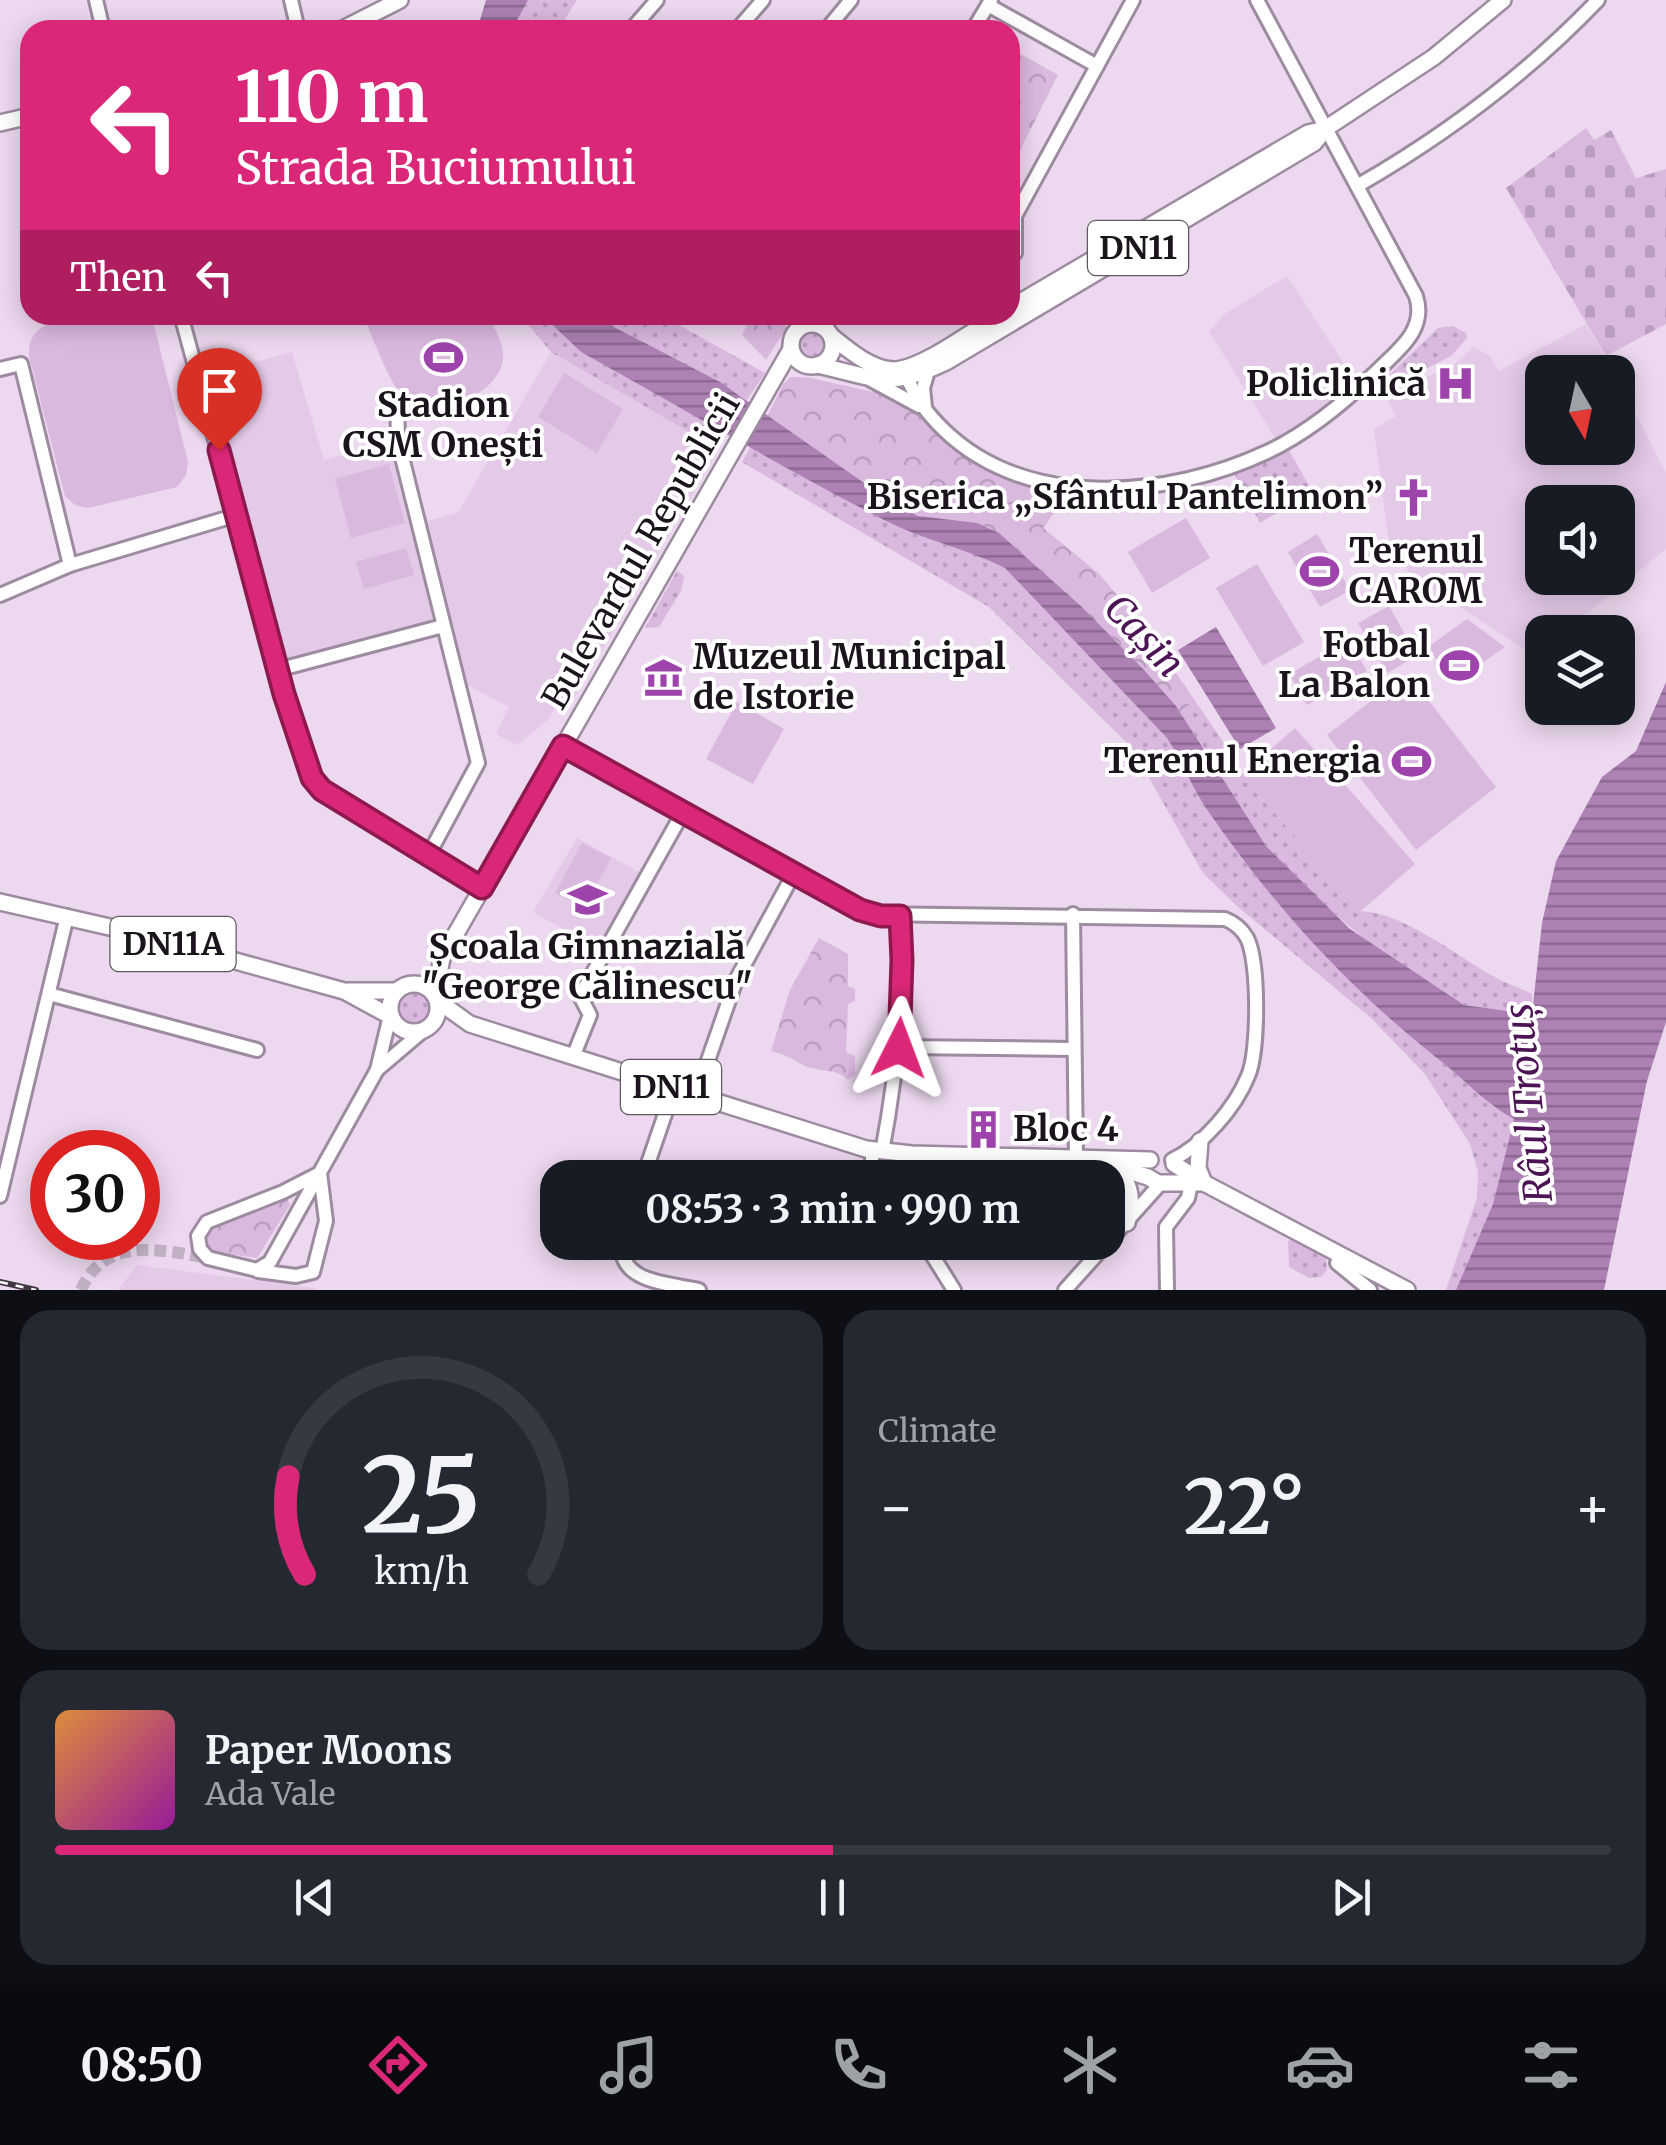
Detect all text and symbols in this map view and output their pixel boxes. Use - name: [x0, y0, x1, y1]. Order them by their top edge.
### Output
- text: 110 m: [235, 53, 428, 141]
- icon: left: [70, 60, 200, 190]
- text: Strada Buciumului: [235, 140, 636, 196]
- road number: DN11: [1088, 221, 1188, 275]
- icon: left: [187, 250, 242, 305]
- text: Then: [70, 254, 167, 301]
- sports icon: Stadion CSM Onești: [422, 337, 464, 379]
- pin: [177, 348, 262, 451]
- north arrow: [1525, 355, 1635, 465]
- map controls: [1525, 355, 1635, 725]
- place label: Policlinică: [1246, 362, 1426, 406]
- icon: arrive: [192, 363, 247, 418]
- hospital icon: Policlinică: [1435, 363, 1477, 405]
- place label: Stadion CSM Onești: [343, 383, 543, 467]
- street label: Bulevardul Republicii: [533, 385, 749, 717]
- place label: Biserica „Sfântul Pantelimon”: [867, 475, 1383, 519]
- church icon: Biserica „Sfântul Pantelimon”: [1392, 476, 1434, 518]
- button: sound: [1525, 485, 1635, 595]
- place label: Terenul CAROM: [1349, 529, 1483, 613]
- sports icon: Terenul CAROM: [1298, 550, 1340, 592]
- water label: Cașin: [1094, 585, 1194, 687]
- button: layers: [1525, 615, 1635, 725]
- place label: Fotbal La Balon: [1278, 623, 1430, 707]
- place label: Muzeul Municipal de Istorie: [693, 635, 1006, 719]
- sports icon: Fotbal La Balon: [1439, 644, 1481, 686]
- museum icon: Muzeul Municipal de Istorie: [642, 656, 684, 698]
- place label: Terenul Energia: [1104, 739, 1381, 783]
- sports icon: Terenul Energia: [1390, 740, 1432, 782]
- school or university icon: Școala Gimnazială "George Călinescu": [566, 879, 608, 921]
- road number: DN11A: [110, 917, 236, 971]
- place label: Școala Gimnazială "George Călinescu": [421, 925, 753, 1009]
- position arrow: [847, 996, 951, 1100]
- water label: Râul Trotuș: [1495, 1001, 1563, 1205]
- road number: DN11: [621, 1060, 721, 1114]
- place label: Bloc 4: [1013, 1107, 1119, 1151]
- building icon: Bloc 4: [962, 1108, 1004, 1150]
- speed limit sign: 30: [30, 1130, 160, 1260]
- text: 08:53 · 3 min · 990 m: [645, 1186, 1020, 1233]
- text: Climate: [878, 1411, 996, 1451]
- text: 25: [362, 1430, 481, 1560]
- text: 22°: [1184, 1460, 1305, 1554]
- text: −: [878, 1473, 915, 1542]
- text: +: [1574, 1473, 1611, 1542]
- text: km/h: [374, 1549, 469, 1594]
- text: Paper Moons: [205, 1727, 452, 1774]
- text: Ada Vale: [205, 1774, 335, 1814]
- icon: previous: [287, 1870, 342, 1925]
- icon: pause: [805, 1870, 860, 1925]
- icon: next: [1324, 1870, 1379, 1925]
- icon: directions: [363, 2030, 433, 2100]
- icon: music: [594, 2030, 664, 2100]
- icon: phone: [824, 2030, 894, 2100]
- icon: climate: [1055, 2030, 1125, 2100]
- icon: car: [1285, 2030, 1355, 2100]
- icon: filters: [1516, 2030, 1586, 2100]
- text: 08:50: [80, 2037, 203, 2093]

